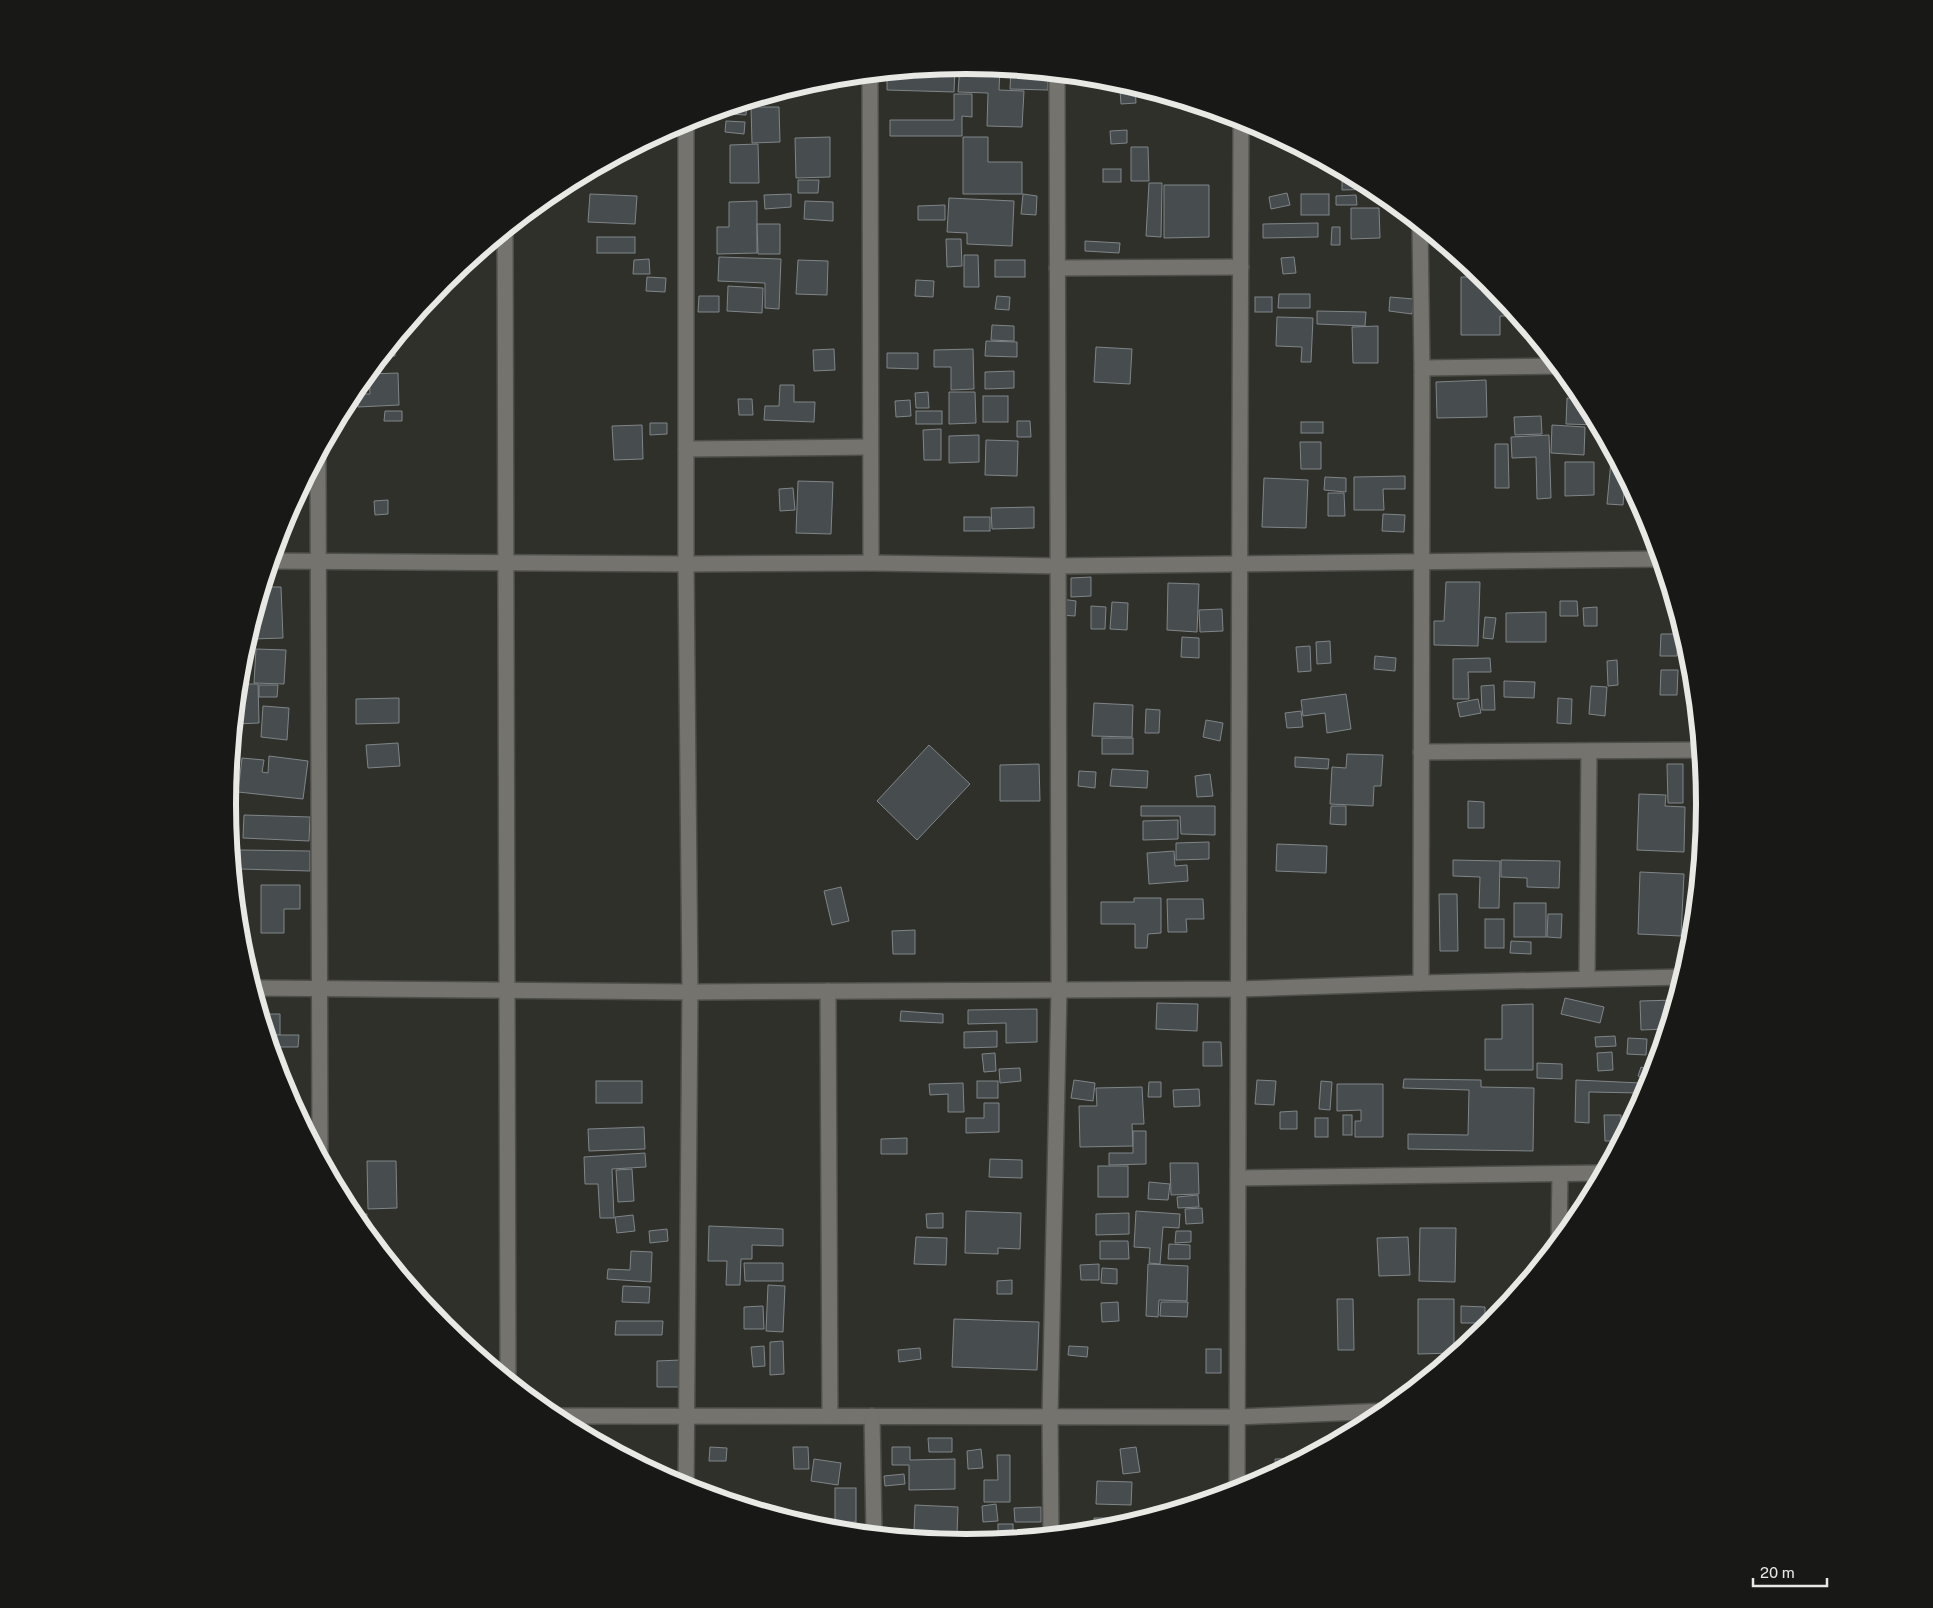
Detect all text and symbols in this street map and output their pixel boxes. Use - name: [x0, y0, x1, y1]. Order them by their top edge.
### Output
- scale bar: [1753, 1556, 1827, 1588]
- text: 20 m: [1760, 1564, 1795, 1581]

